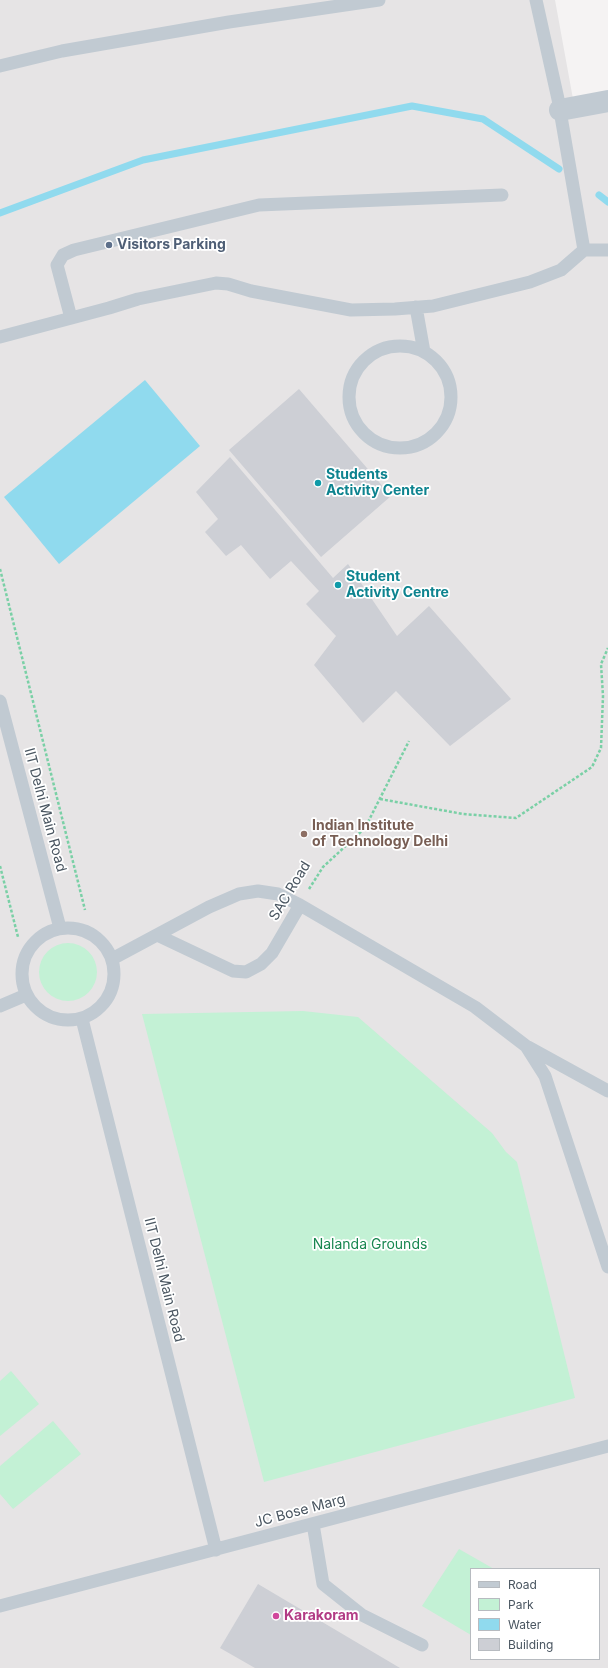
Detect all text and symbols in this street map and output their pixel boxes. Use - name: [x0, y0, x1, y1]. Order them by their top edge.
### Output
- place label: Visitors Parking: [117, 237, 226, 253]
- marker: Visitors Parking: [104, 240, 114, 250]
- place label: Students Activity Center: [326, 467, 429, 500]
- marker: Students Activity Center: [313, 478, 323, 488]
- place label: Student Activity Centre: [346, 569, 449, 602]
- marker: Student Activity Centre: [333, 580, 343, 590]
- street label: IIT Delhi Main Road: [20, 746, 70, 874]
- place label: Indian Institute of Technology Delhi: [312, 818, 448, 850]
- marker: Indian Institute of Technology Delhi: [299, 829, 309, 839]
- street label: SAC Road: [266, 858, 314, 924]
- street label: IIT Delhi Main Road: [140, 1216, 188, 1344]
- park label: Nalanda Grounds: [313, 1237, 427, 1253]
- street label: JC Bose Marg: [253, 1491, 347, 1531]
- legend: [470, 1568, 600, 1660]
- text: Road: [508, 1577, 537, 1592]
- text: Park: [508, 1597, 534, 1612]
- place label: Karakoram: [284, 1608, 359, 1624]
- marker: Karakoram: [271, 1611, 281, 1621]
- text: Water: [508, 1617, 541, 1632]
- text: Building: [508, 1637, 553, 1652]

